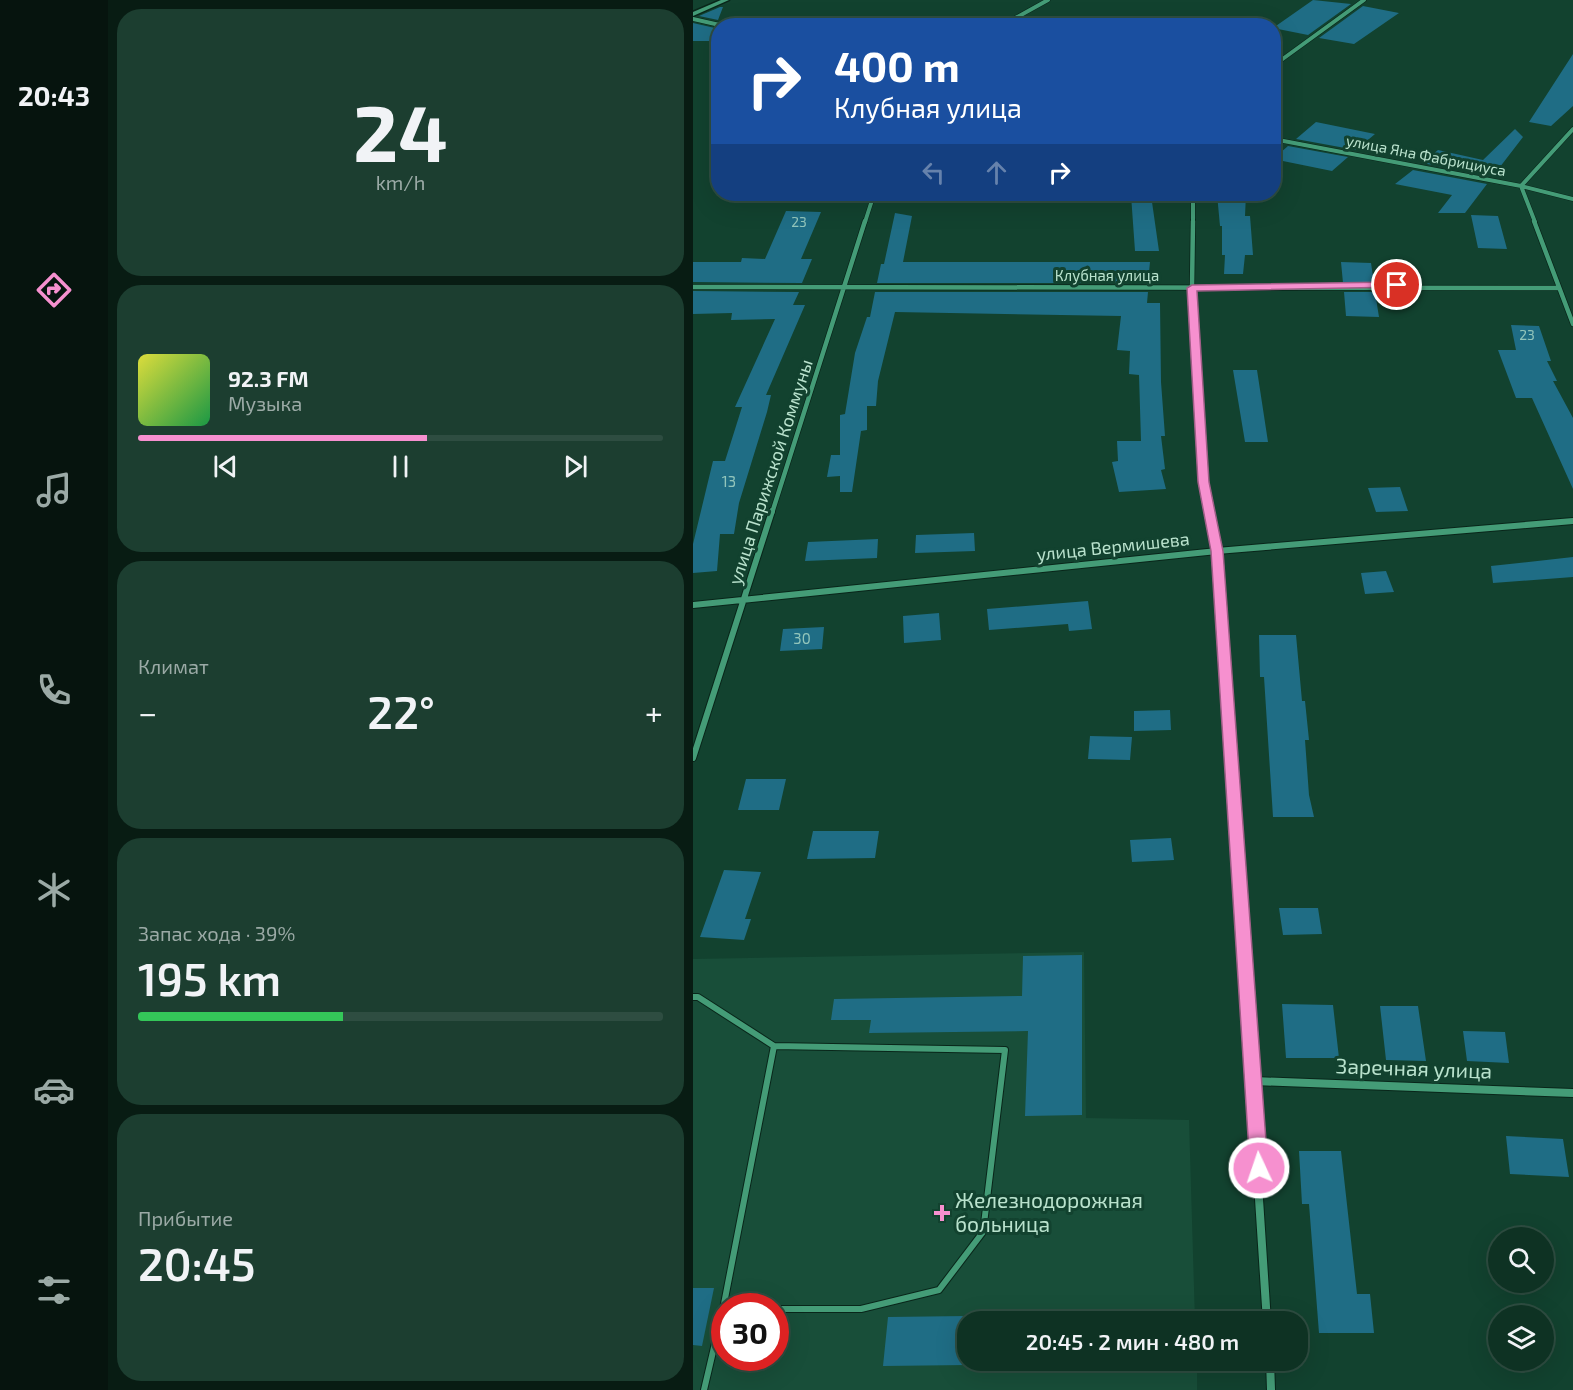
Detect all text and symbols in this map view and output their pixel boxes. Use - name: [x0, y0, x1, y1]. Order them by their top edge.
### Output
- text: 400 m: [834, 40, 960, 90]
- icon: right: [735, 42, 813, 120]
- text: 20:43: [18, 79, 90, 111]
- text: 24: [353, 84, 448, 178]
- text: Клубная улица: [834, 91, 1022, 123]
- street label: улица Яна Фабрициуса: [1344, 131, 1508, 180]
- icon: left: [917, 156, 950, 189]
- icon: ahead: [980, 156, 1013, 189]
- icon: right: [1043, 156, 1076, 189]
- text: km/h: [376, 170, 425, 194]
- house number: 23: [791, 213, 807, 230]
- pin: [1371, 259, 1422, 310]
- street label: Клубная улица: [1055, 266, 1159, 285]
- icon: arrive: [1380, 268, 1413, 301]
- icon: directions: [33, 269, 75, 311]
- house number: 23: [1519, 326, 1535, 343]
- street label: улица Парижской Коммуны: [723, 356, 817, 587]
- text: 92.3 FM: [228, 365, 309, 391]
- text: Музыка: [228, 391, 302, 415]
- icon: previous: [209, 450, 242, 483]
- icon: pause: [384, 450, 417, 483]
- icon: next: [559, 450, 592, 483]
- icon: music: [33, 469, 75, 511]
- house number: 13: [722, 472, 736, 490]
- street label: улица Вермишева: [1035, 527, 1191, 565]
- house number: 30: [793, 629, 811, 647]
- text: Климат: [138, 654, 209, 678]
- icon: phone: [33, 669, 75, 711]
- text: 22°: [367, 684, 435, 738]
- text: −: [138, 692, 157, 732]
- text: +: [645, 692, 663, 732]
- icon: climate: [33, 869, 75, 911]
- text: Запас хода · 39%: [138, 921, 295, 945]
- text: 195 km: [138, 951, 281, 1005]
- street label: Заречная улица: [1335, 1052, 1493, 1084]
- icon: car: [33, 1069, 75, 1111]
- position arrow: [1227, 1136, 1291, 1200]
- place label: Железнодорожная больница: [955, 1187, 1143, 1236]
- marker: Железнодорожная больница: [933, 1204, 951, 1222]
- text: Прибытие: [138, 1206, 233, 1230]
- map controls: [1488, 1227, 1554, 1371]
- button: search: [1488, 1227, 1554, 1293]
- text: 20:45: [138, 1236, 256, 1290]
- icon: filters: [33, 1269, 75, 1311]
- speed limit sign: 30: [711, 1293, 789, 1371]
- button: layers: [1488, 1305, 1554, 1371]
- text: 20:45 · 2 мин · 480 m: [1026, 1328, 1239, 1354]

